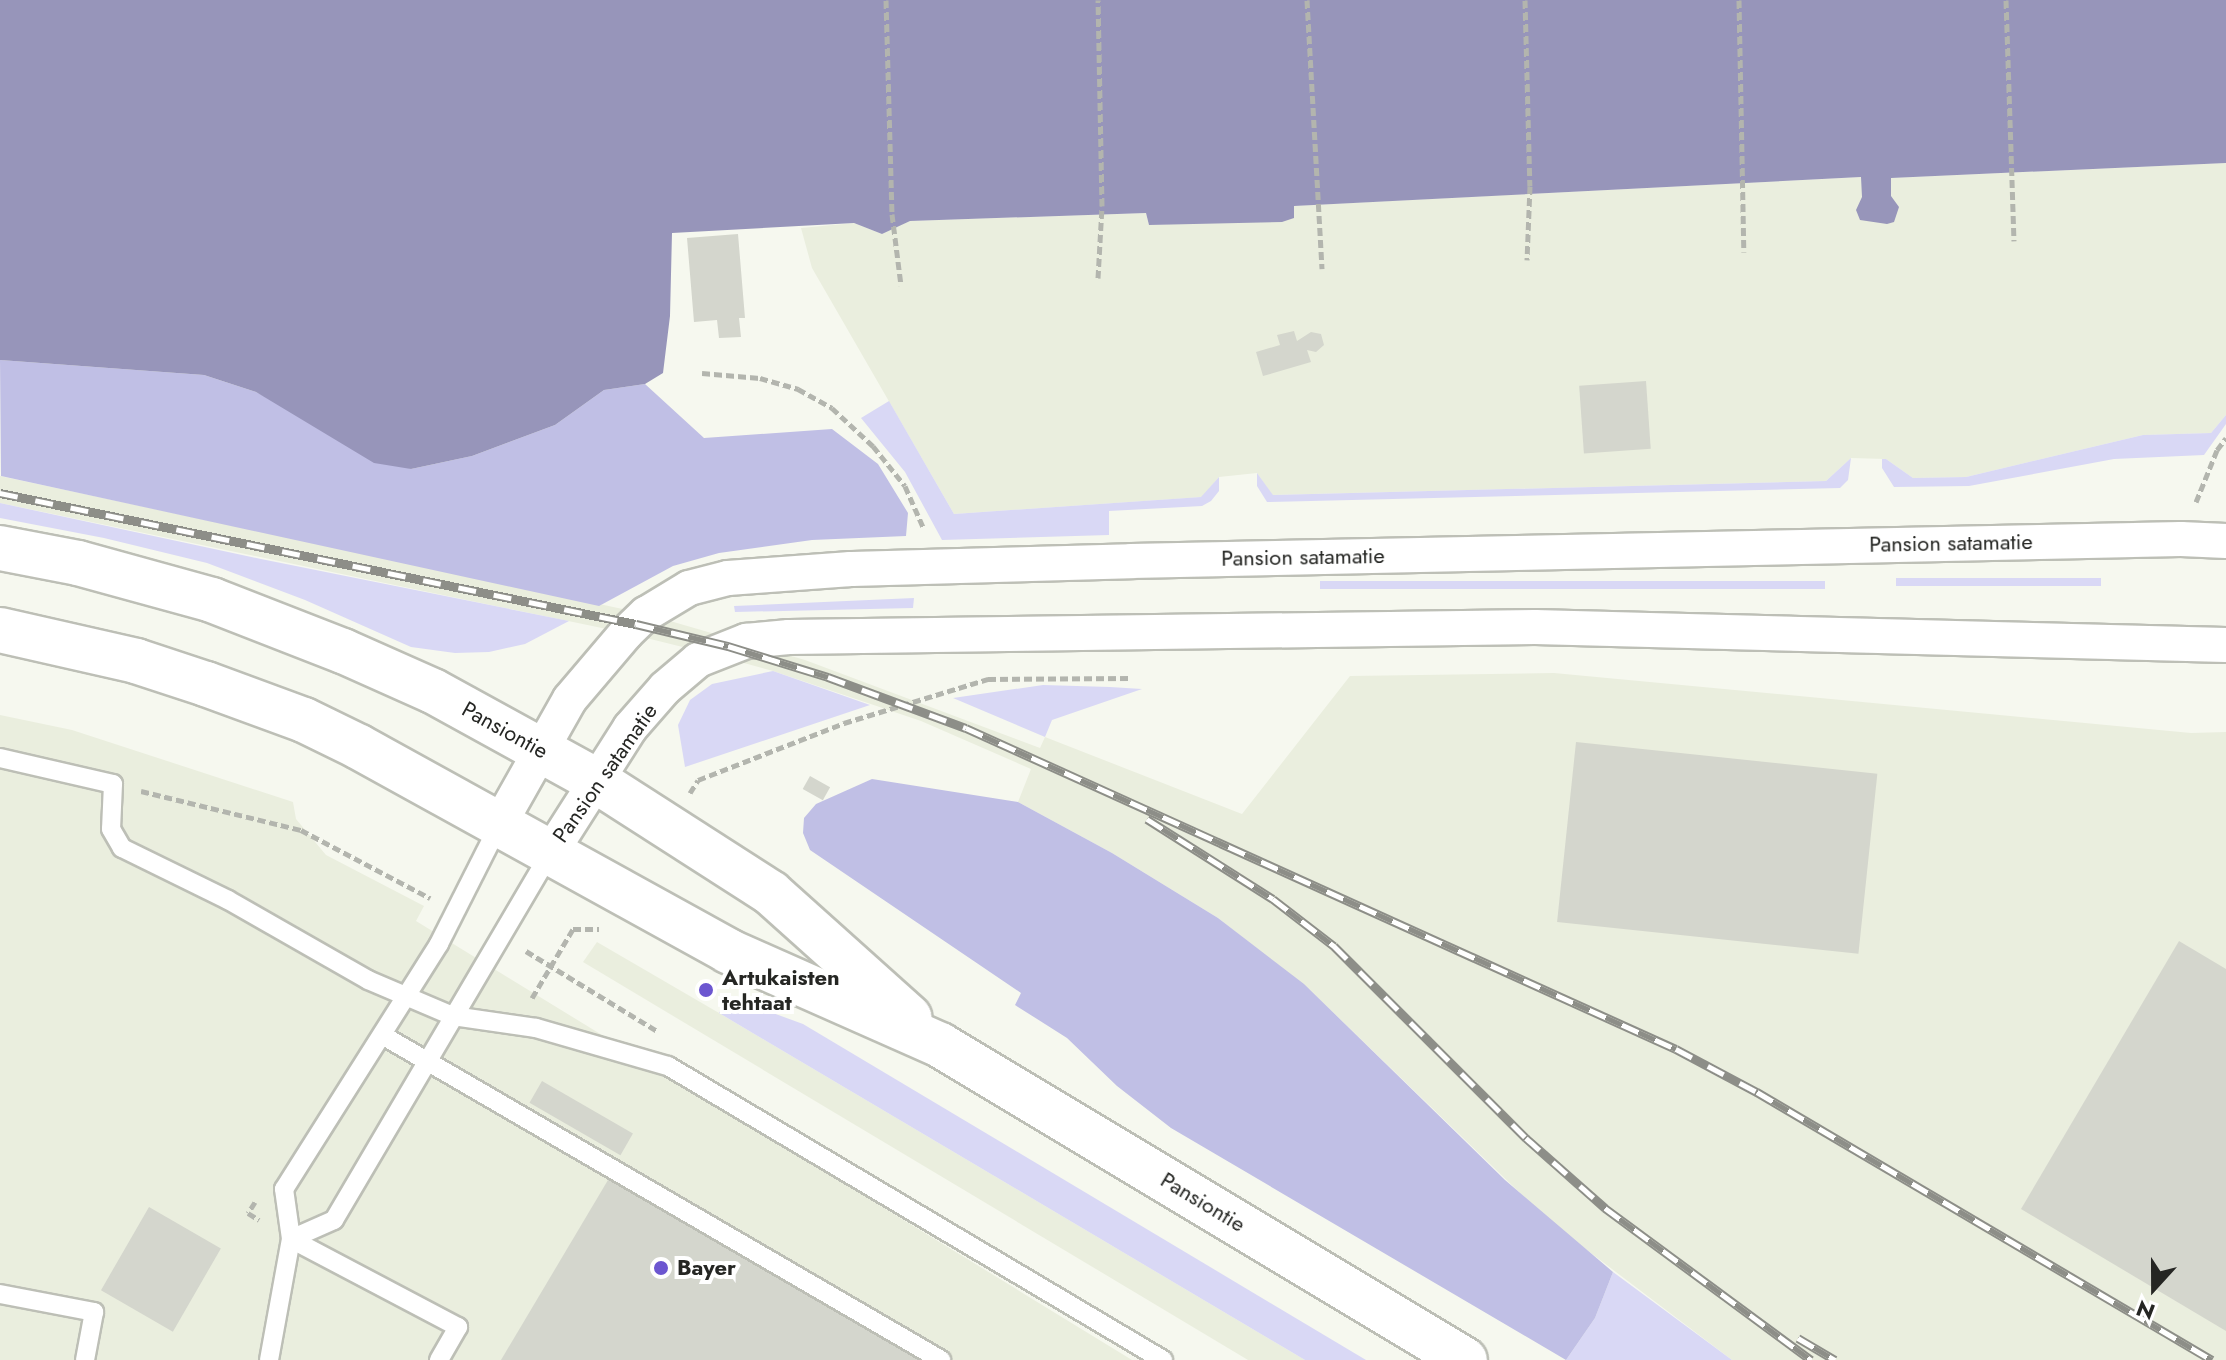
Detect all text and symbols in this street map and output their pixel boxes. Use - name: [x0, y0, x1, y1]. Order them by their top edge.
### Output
- street label: Pansion satamatie: [1869, 528, 2033, 558]
- street label: Pansion satamatie: [1221, 542, 1385, 572]
- street label: Pansiontie: [457, 696, 553, 764]
- street label: Pansion satamatie: [547, 698, 663, 848]
- place label: Artukaisten tehtaat: [722, 964, 840, 1016]
- marker: Artukaisten tehtaat: [697, 981, 715, 999]
- street label: Pansiontie: [1156, 1166, 1250, 1238]
- north arrow: [2114, 1248, 2194, 1328]
- place label: Bayer: [677, 1255, 736, 1281]
- marker: Bayer: [652, 1259, 670, 1277]
- text: N: [2132, 1292, 2159, 1328]

